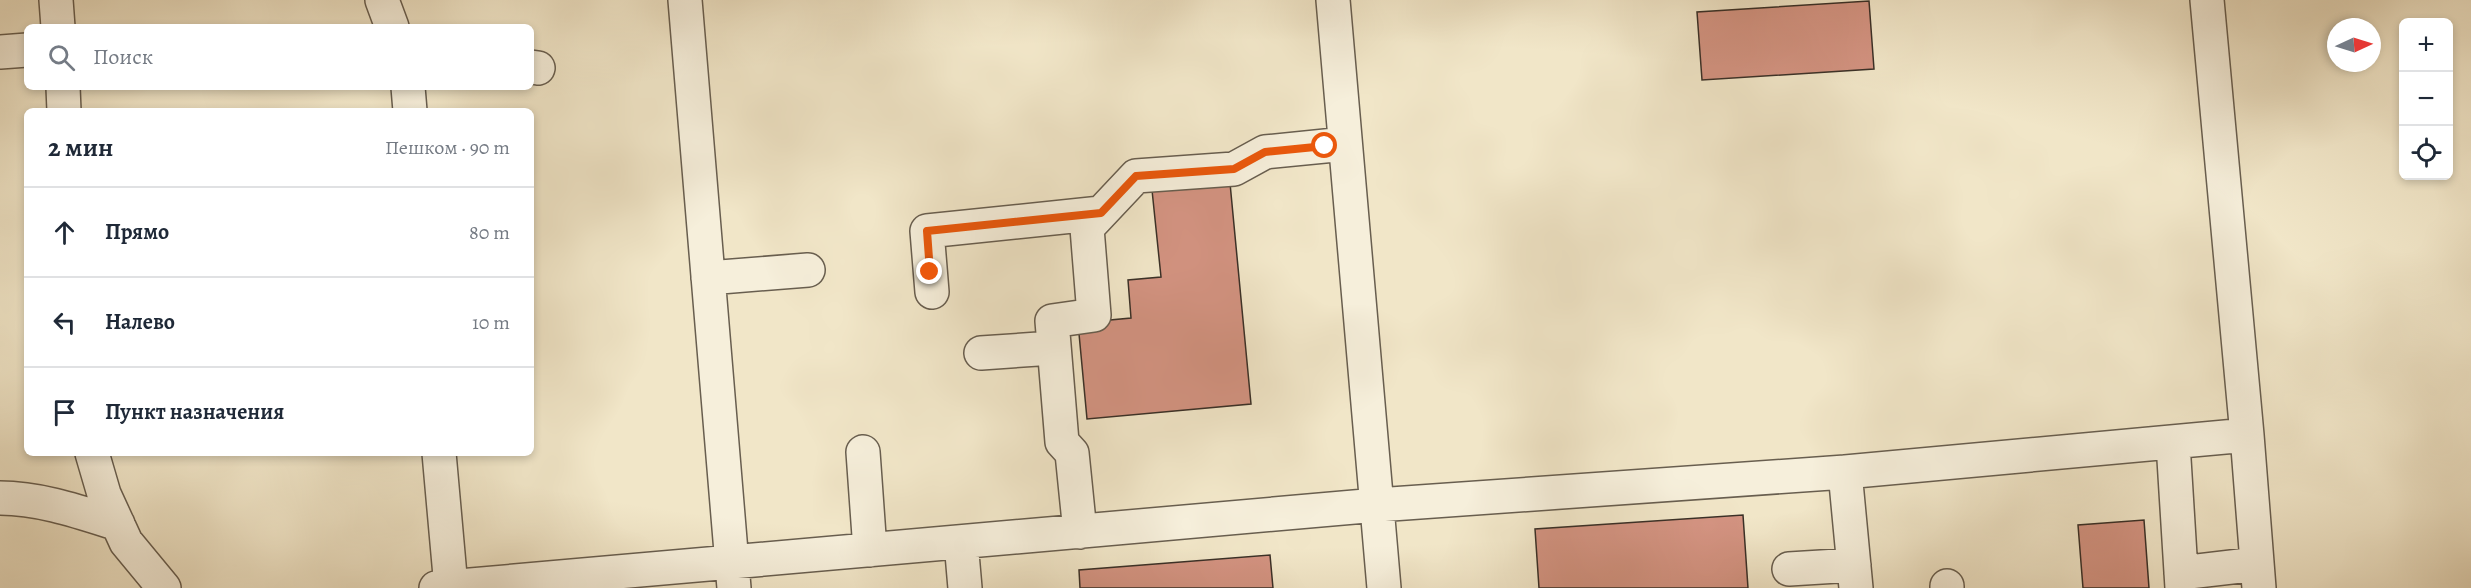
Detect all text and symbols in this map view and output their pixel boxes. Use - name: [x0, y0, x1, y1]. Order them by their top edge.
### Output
- north arrow: [2327, 18, 2381, 72]
- map controls: [2399, 18, 2453, 180]
- button: +: [2399, 18, 2453, 72]
- search box: [24, 24, 534, 90]
- icon: search: [45, 41, 78, 74]
- text: Поиск: [93, 42, 153, 72]
- button: −: [2399, 72, 2453, 126]
- button: locate: [2399, 126, 2453, 180]
- text: 2 мин: [48, 130, 113, 165]
- route start: [1311, 132, 1337, 158]
- text: Пешком · 90 m: [385, 134, 510, 161]
- icon: ahead: [48, 216, 81, 249]
- text: Прямо: [105, 217, 169, 247]
- text: 80 m: [469, 219, 510, 246]
- route end: [916, 258, 942, 284]
- icon: left: [48, 306, 81, 339]
- text: Налево: [105, 307, 175, 337]
- text: 10 m: [472, 309, 510, 336]
- icon: arrive: [48, 396, 81, 429]
- text: Пункт назначения: [105, 397, 284, 427]

